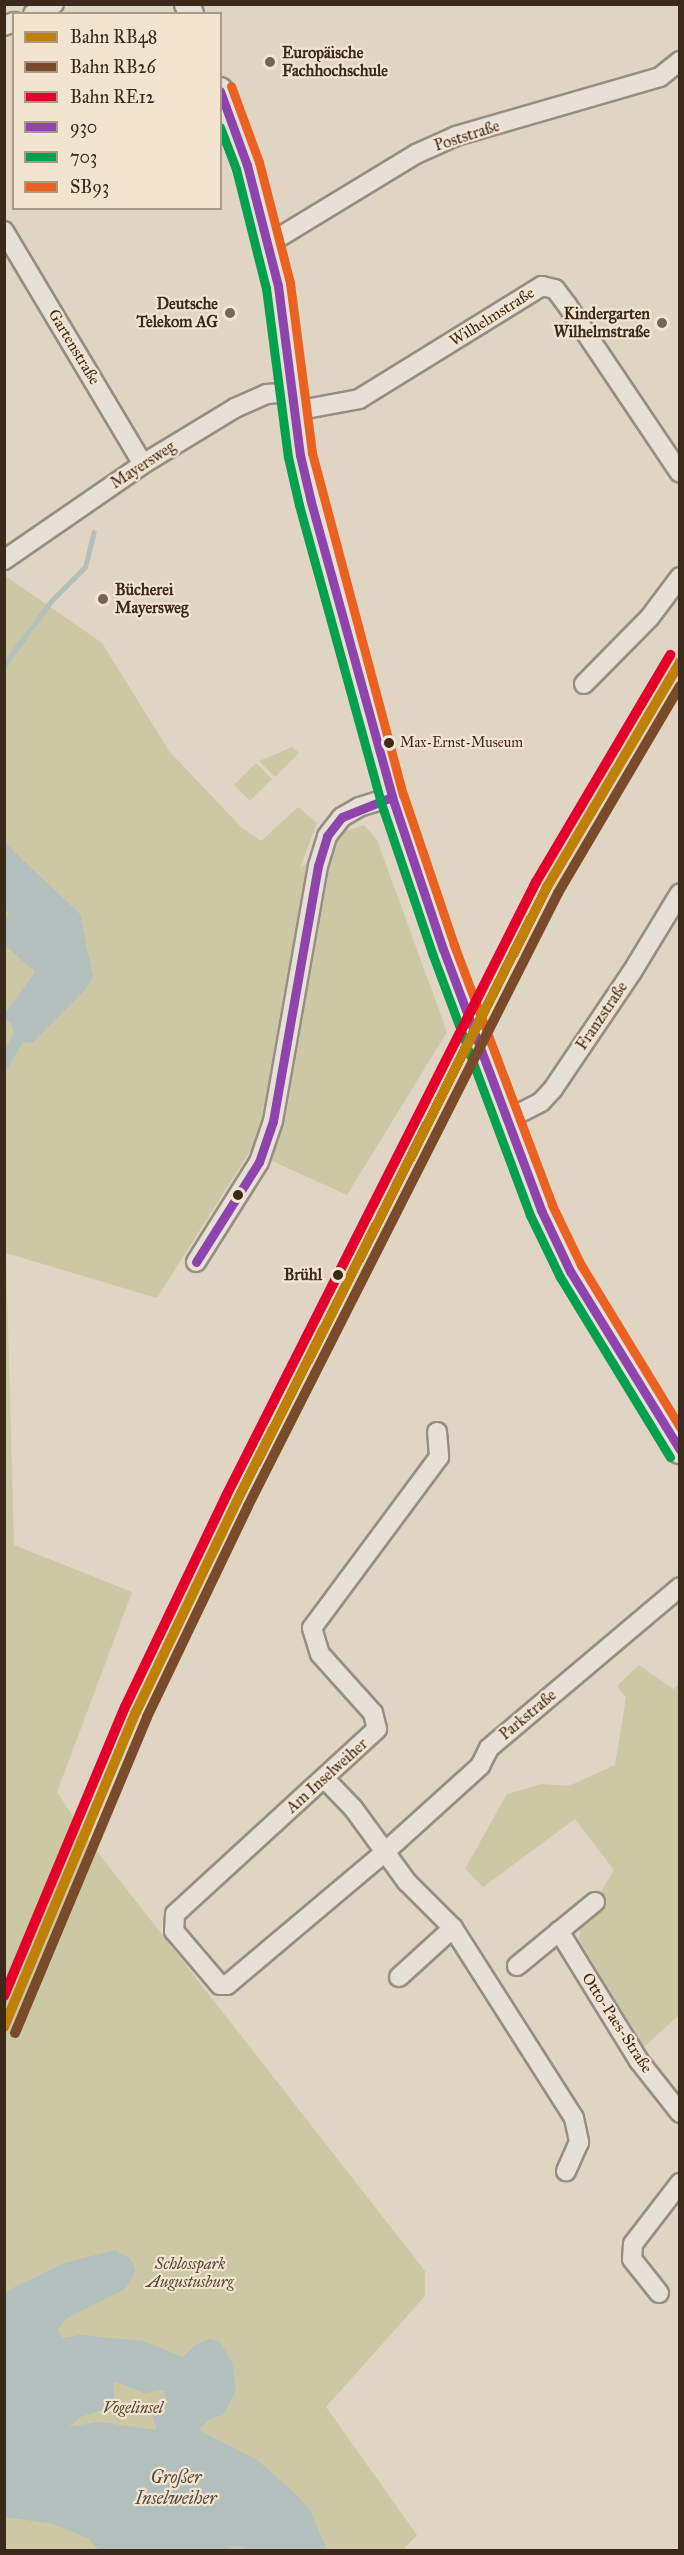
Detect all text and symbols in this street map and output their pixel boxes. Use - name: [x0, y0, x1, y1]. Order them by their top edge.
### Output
- legend: [12, 12, 222, 210]
- text: Bahn RB48: [70, 26, 157, 48]
- place label: Europäische Fachhochschule: [282, 43, 388, 81]
- marker: Europäische Fachhochschule: [263, 55, 277, 69]
- text: Bahn RB26: [70, 56, 156, 78]
- text: Bahn RE12: [70, 86, 155, 108]
- text: 930: [70, 116, 97, 138]
- street label: Poststraße: [432, 116, 502, 156]
- text: 703: [70, 146, 97, 168]
- text: SB93: [70, 176, 109, 198]
- street label: Wilhelmstraße: [446, 283, 538, 351]
- place label: Deutsche Telekom AG: [136, 294, 218, 332]
- place label: Kindergarten Wilhelmstraße: [554, 304, 650, 342]
- street label: Gartenstraße: [44, 306, 104, 388]
- marker: Deutsche Telekom AG: [223, 306, 237, 320]
- marker: Kindergarten Wilhelmstraße: [655, 316, 669, 330]
- street label: Mayersweg: [107, 437, 179, 493]
- place label: Bücherei Mayersweg: [115, 580, 188, 618]
- marker: Bücherei Mayersweg: [96, 592, 110, 606]
- place label: Max-Ernst-Museum: [400, 735, 523, 751]
- marker: Max-Ernst-Museum: [383, 737, 395, 749]
- street label: Franzstraße: [572, 978, 632, 1054]
- unlabelled marker: [232, 1189, 244, 1201]
- marker: Brühl: [327, 1264, 349, 1286]
- place label: Brühl: [284, 1265, 322, 1285]
- street label: Parkstraße: [496, 1686, 560, 1744]
- street label: Am Inselweiher: [282, 1734, 372, 1818]
- street label: Otto-Paes-Straße: [577, 1969, 657, 2077]
- park label: Schlosspark Augustusburg: [147, 2254, 233, 2292]
- park label: Vogelinsel: [103, 2398, 163, 2418]
- water label: Großer Inselweiher: [135, 2467, 217, 2510]

